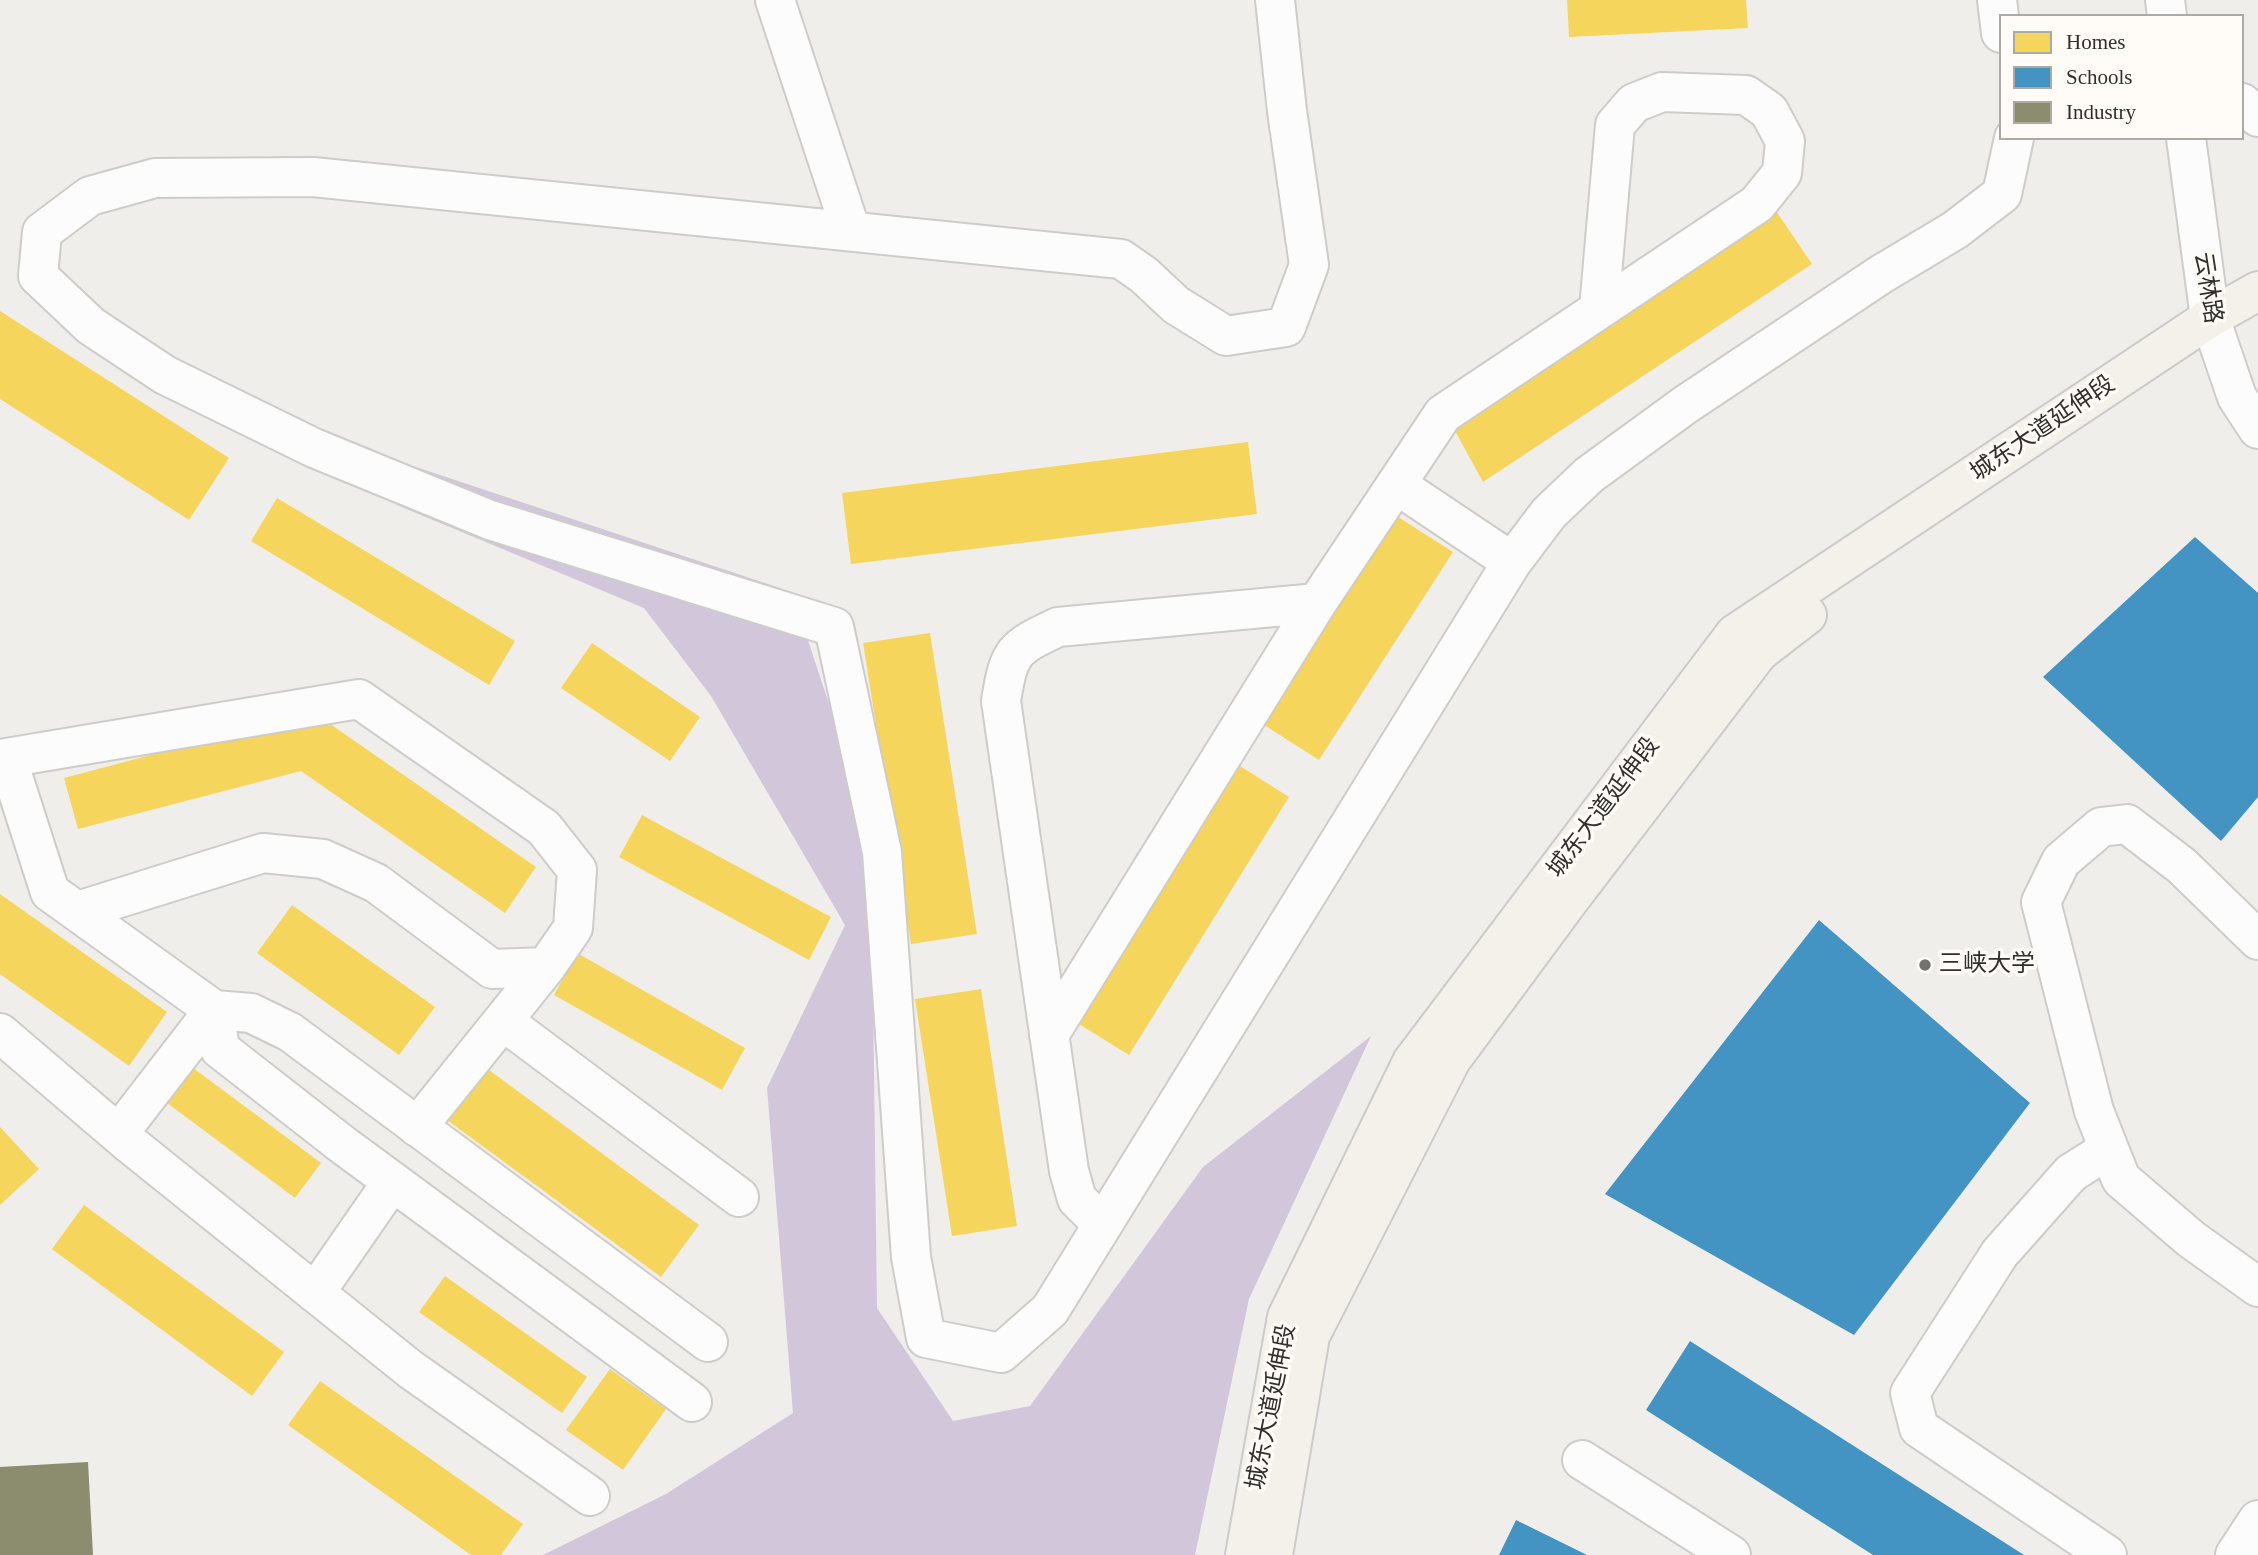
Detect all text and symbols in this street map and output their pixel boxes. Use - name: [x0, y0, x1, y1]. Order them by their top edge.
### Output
- legend: [1999, 14, 2244, 140]
- text: Homes: [2066, 30, 2126, 54]
- text: Schools: [2066, 65, 2133, 89]
- text: Industry: [2066, 100, 2136, 124]
- street label: 云林路: [2187, 250, 2227, 326]
- street label: 城东大道延伸段: [1965, 370, 2121, 488]
- street label: 城东大道延伸段: [1542, 732, 1666, 884]
- place label: 三峡大学: [1939, 951, 2035, 979]
- marker: 三峡大学: [1917, 957, 1933, 973]
- street label: 城东大道延伸段: [1242, 1322, 1302, 1492]

